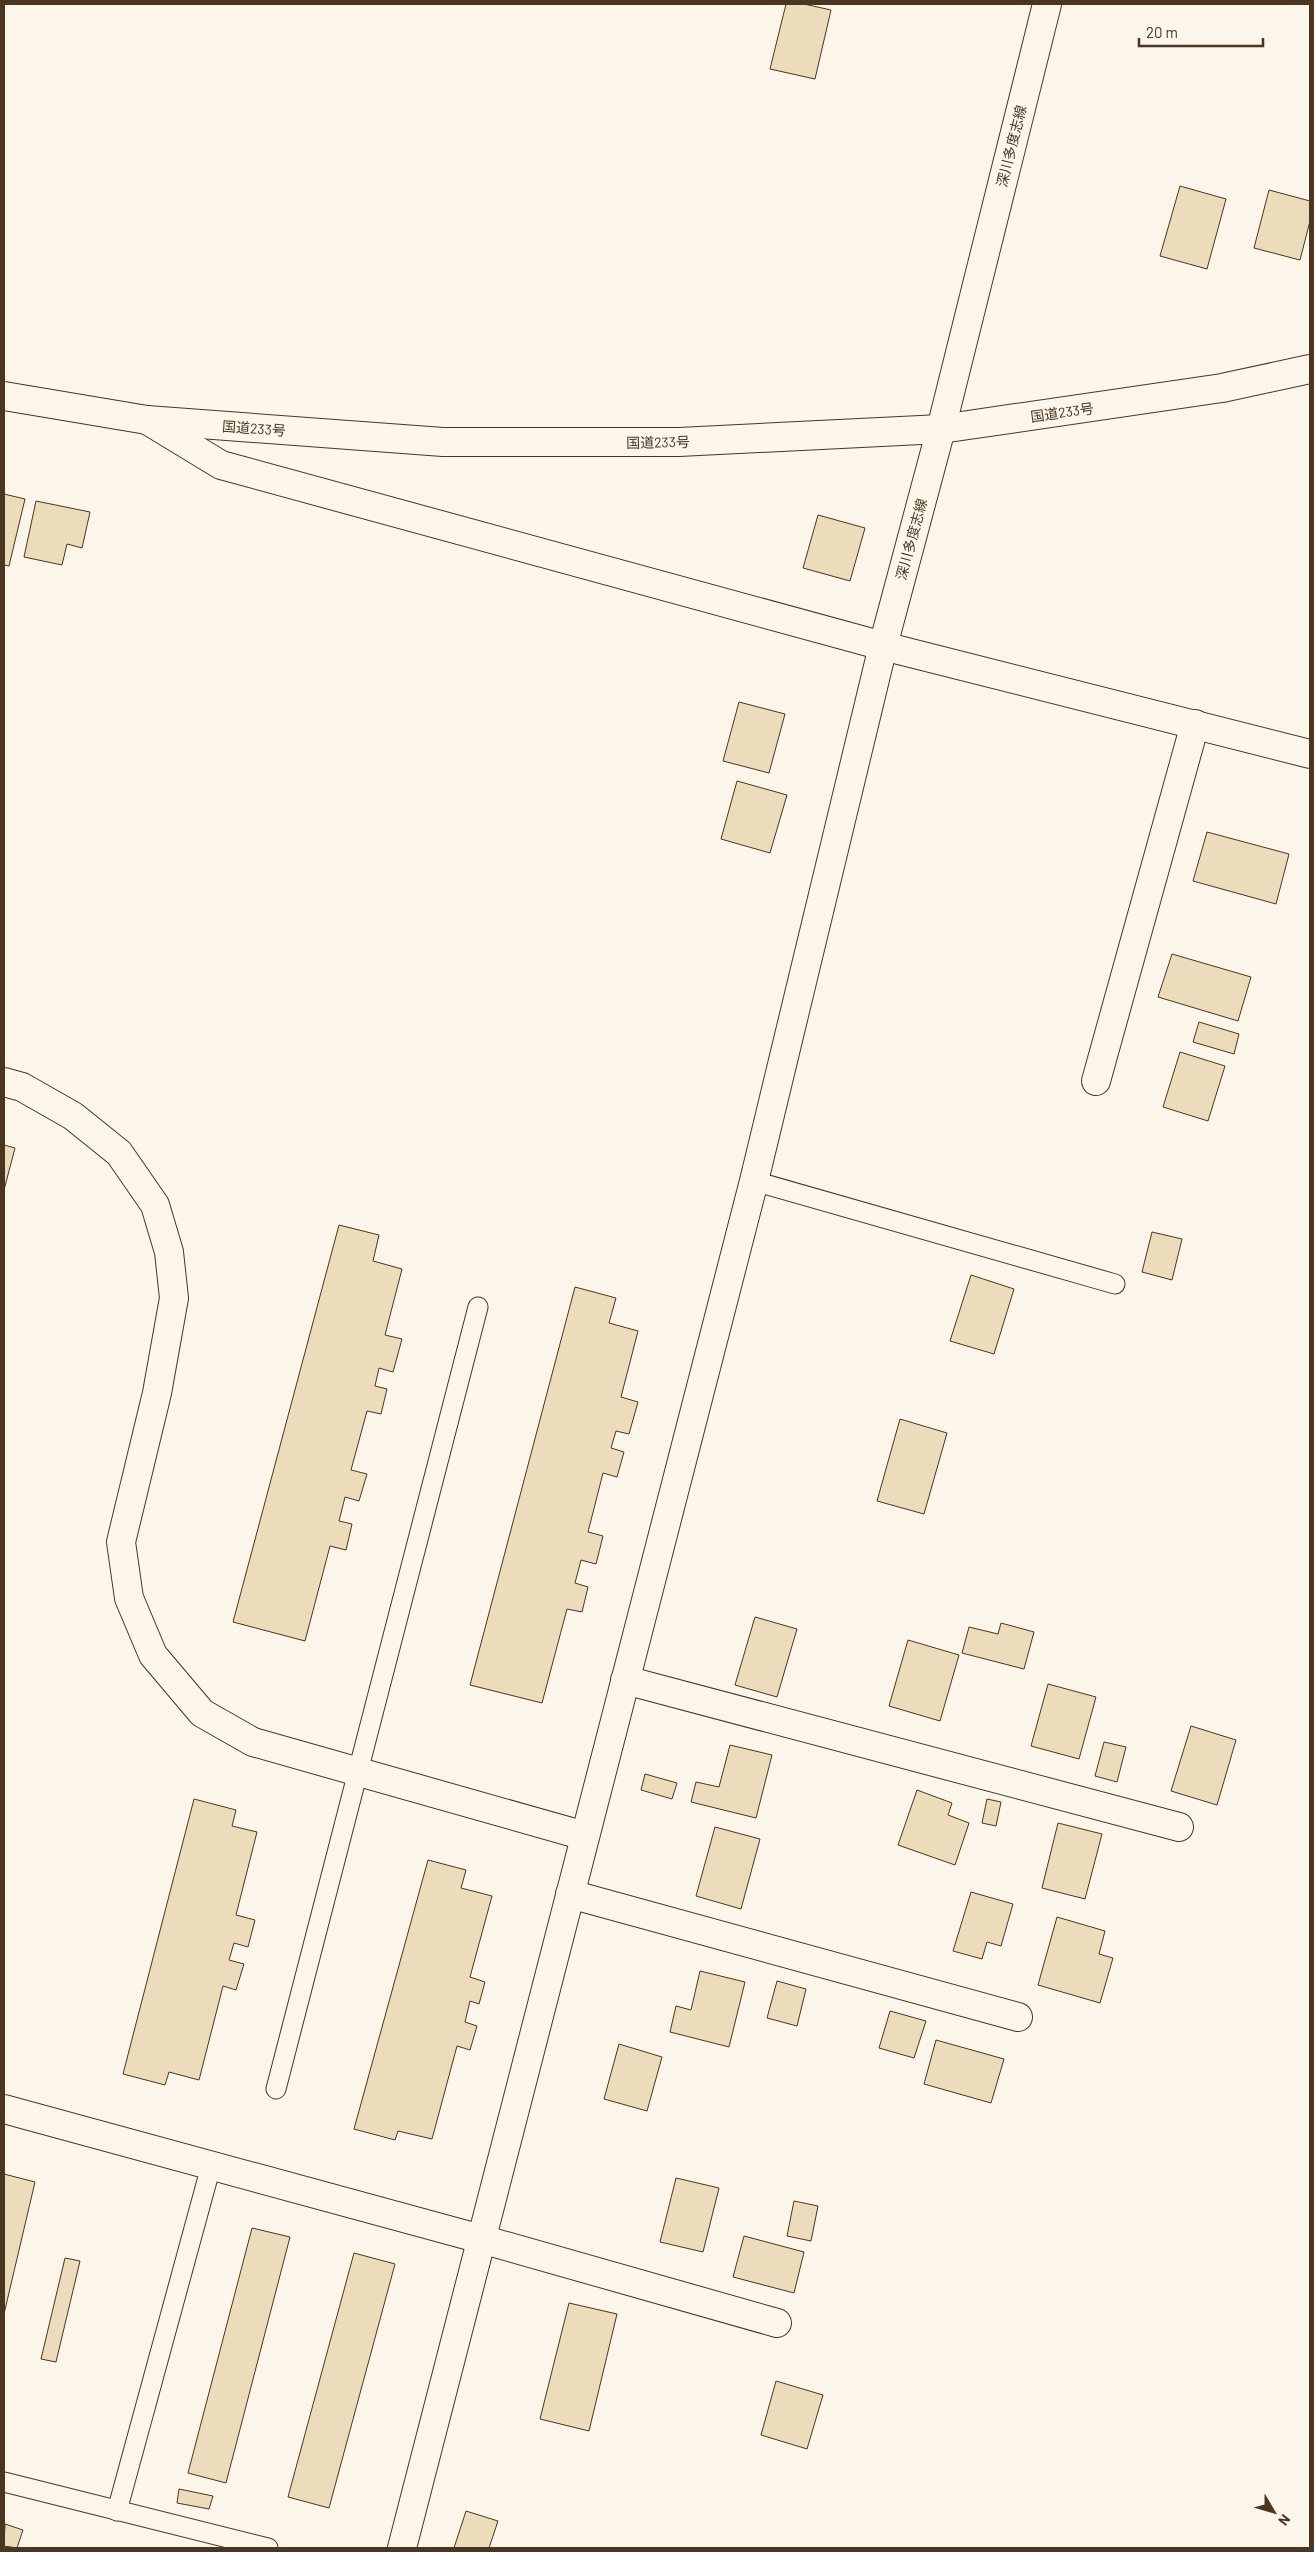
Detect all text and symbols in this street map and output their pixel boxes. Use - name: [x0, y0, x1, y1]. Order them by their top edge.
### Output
- scale bar: [1139, 15, 1263, 47]
- text: 20 m: [1146, 23, 1178, 41]
- street label: 深川多度志線: [993, 103, 1029, 189]
- street label: 国道233号: [1029, 399, 1095, 425]
- street label: 国道233号: [222, 417, 286, 439]
- street label: 国道233号: [626, 433, 690, 451]
- street label: 深川多度志線: [892, 496, 930, 582]
- north arrow: [1249, 2487, 1299, 2537]
- text: N: [1275, 2511, 1294, 2529]

